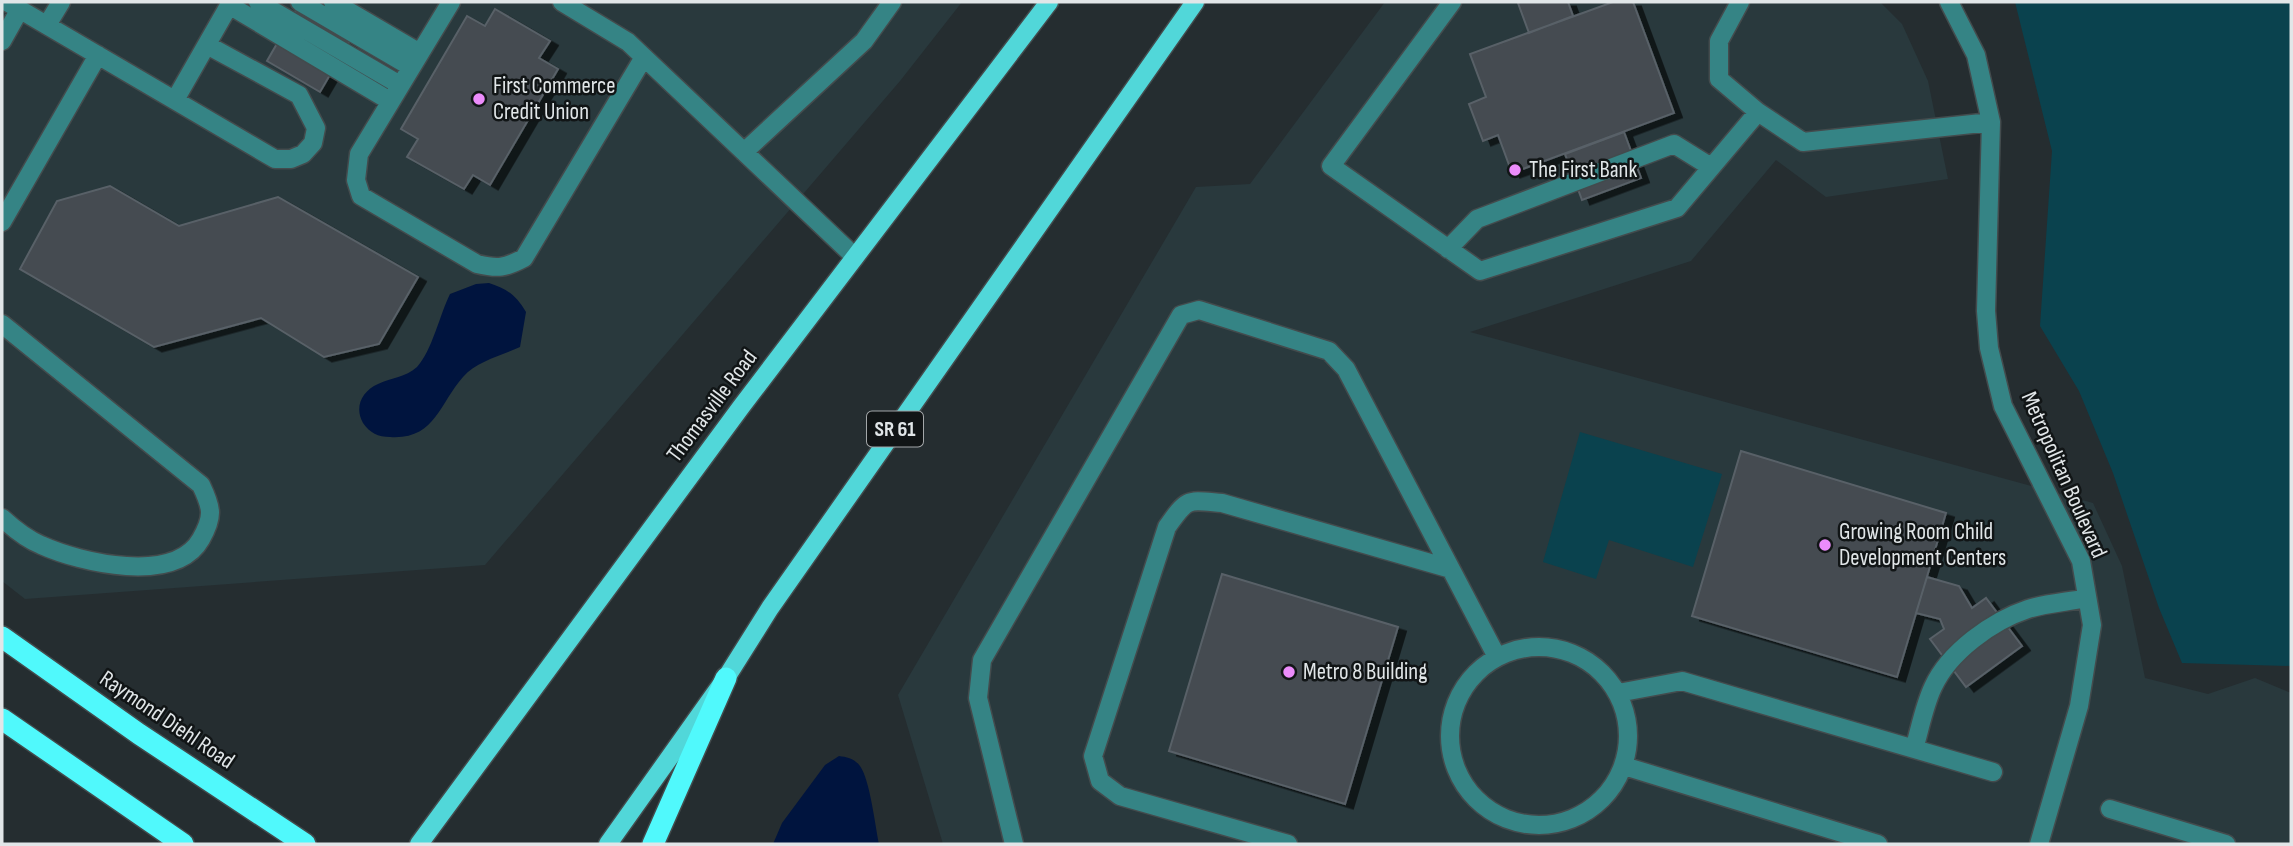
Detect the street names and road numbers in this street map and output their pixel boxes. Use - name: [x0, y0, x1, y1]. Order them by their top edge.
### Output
- street label: Thomasville Road: [661, 344, 763, 468]
- street label: Metropolitan Boulevard: [2015, 388, 2113, 562]
- road number: SR 61: [867, 412, 923, 446]
- street label: Raymond Diehl Road: [94, 665, 240, 775]

